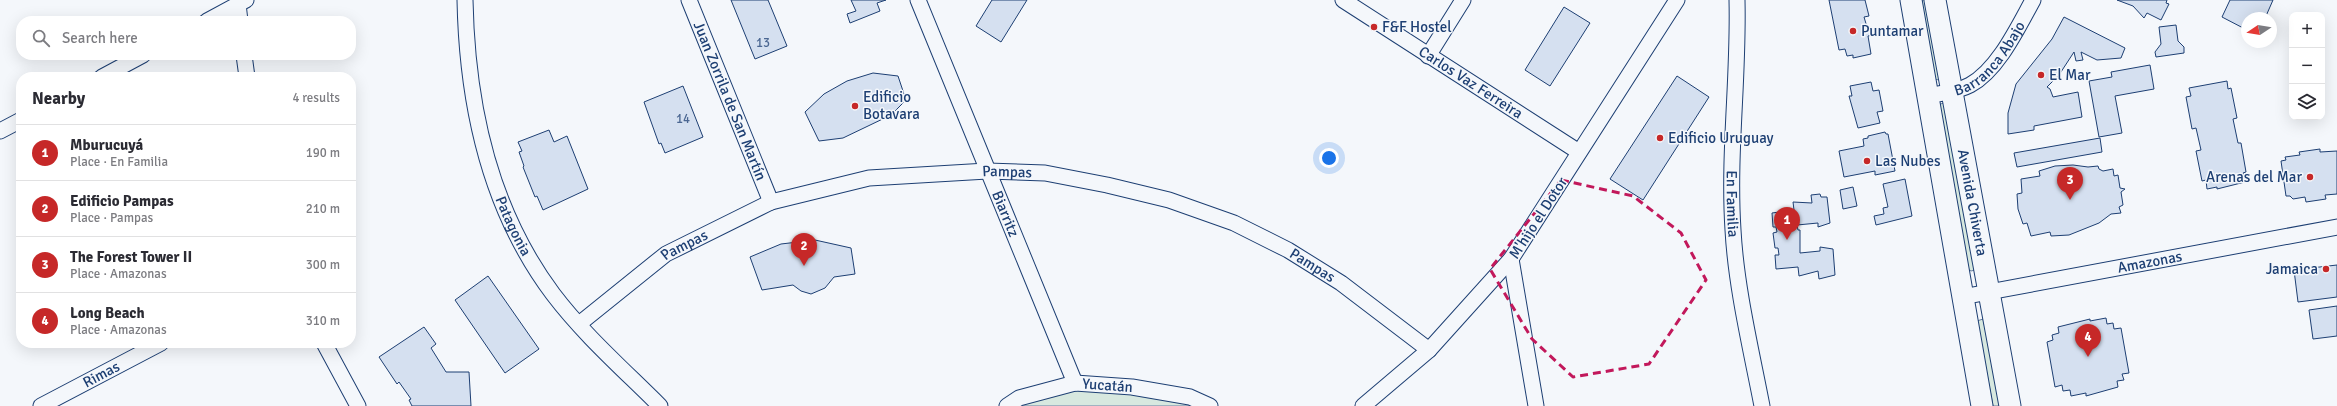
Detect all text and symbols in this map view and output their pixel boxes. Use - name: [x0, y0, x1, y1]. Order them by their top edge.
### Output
- north arrow: [2241, 12, 2277, 48]
- map controls: [2289, 12, 2325, 120]
- button: +: [2289, 12, 2325, 48]
- search box: [16, 16, 356, 60]
- place label: F&F Hostel: [1382, 18, 1452, 36]
- street label: Barranca Abajo: [1952, 18, 2029, 100]
- street label: Juan Zorrila de San Martín: [690, 19, 770, 183]
- marker: F&F Hostel: [1369, 22, 1379, 32]
- place label: Puntamar: [1861, 22, 1924, 40]
- marker: Puntamar: [1848, 26, 1858, 36]
- icon: search: [30, 27, 52, 49]
- text: Search here: [62, 29, 138, 47]
- house number: 13: [756, 35, 770, 51]
- street label: Carlos Vaz Ferreira: [1415, 42, 1526, 122]
- button: −: [2289, 48, 2325, 84]
- place label: El Mar: [2049, 66, 2091, 84]
- marker: El Mar: [2036, 70, 2046, 80]
- button: layers: [2289, 84, 2325, 120]
- text: Nearby: [32, 88, 85, 109]
- place label: Edificio Botavara: [863, 88, 920, 123]
- text: 4 results: [292, 90, 340, 106]
- marker: Edificio Botavara: [850, 101, 860, 111]
- house number: 14: [676, 111, 690, 127]
- place label: Edificio Uruguay: [1668, 129, 1774, 147]
- marker: Edificio Uruguay: [1655, 133, 1665, 143]
- text: Mburucuyá: [70, 136, 143, 154]
- text: 1: [41, 145, 49, 161]
- text: 190 m: [306, 145, 340, 161]
- your location: [1319, 148, 1339, 168]
- street label: Avenida Chiverta: [1954, 148, 1991, 257]
- place label: Las Nubes: [1875, 152, 1941, 170]
- text: Place · En Familia: [70, 154, 168, 170]
- marker: Las Nubes: [1862, 156, 1872, 166]
- street label: Pampas: [982, 162, 1033, 182]
- pin: 3: [2057, 167, 2083, 200]
- place label: Arenas del Mar: [2206, 168, 2302, 186]
- street label: En Familia: [1723, 170, 1742, 238]
- marker: Arenas del Mar: [2305, 172, 2315, 182]
- street label: M'hijo el Dotor: [1505, 173, 1571, 262]
- street label: Biarritz: [988, 188, 1023, 240]
- text: Edificio Pampas: [70, 192, 174, 210]
- street label: Patagonia: [492, 194, 535, 259]
- text: 2: [41, 201, 49, 217]
- text: 210 m: [306, 201, 340, 217]
- pin: 1: [1774, 207, 1800, 240]
- text: Place · Pampas: [70, 210, 153, 226]
- street label: Pampas: [657, 226, 711, 264]
- pin: 2: [791, 233, 817, 266]
- street label: Pampas: [1286, 244, 1339, 286]
- street label: Amazonas: [2116, 247, 2184, 277]
- text: The Forest Tower II: [70, 248, 192, 266]
- text: 3: [41, 257, 49, 273]
- text: 300 m: [306, 257, 340, 273]
- place label: Jamaica: [2266, 260, 2318, 278]
- marker: Jamaica: [2321, 264, 2331, 274]
- text: Place · Amazonas: [70, 266, 167, 282]
- text: Long Beach: [70, 304, 145, 322]
- text: 4: [41, 313, 49, 329]
- text: 310 m: [306, 313, 340, 329]
- text: Place · Amazonas: [70, 322, 167, 338]
- pin: 4: [2075, 324, 2101, 357]
- street label: Rimas: [80, 357, 123, 391]
- street label: Yucatán: [1082, 375, 1133, 396]

